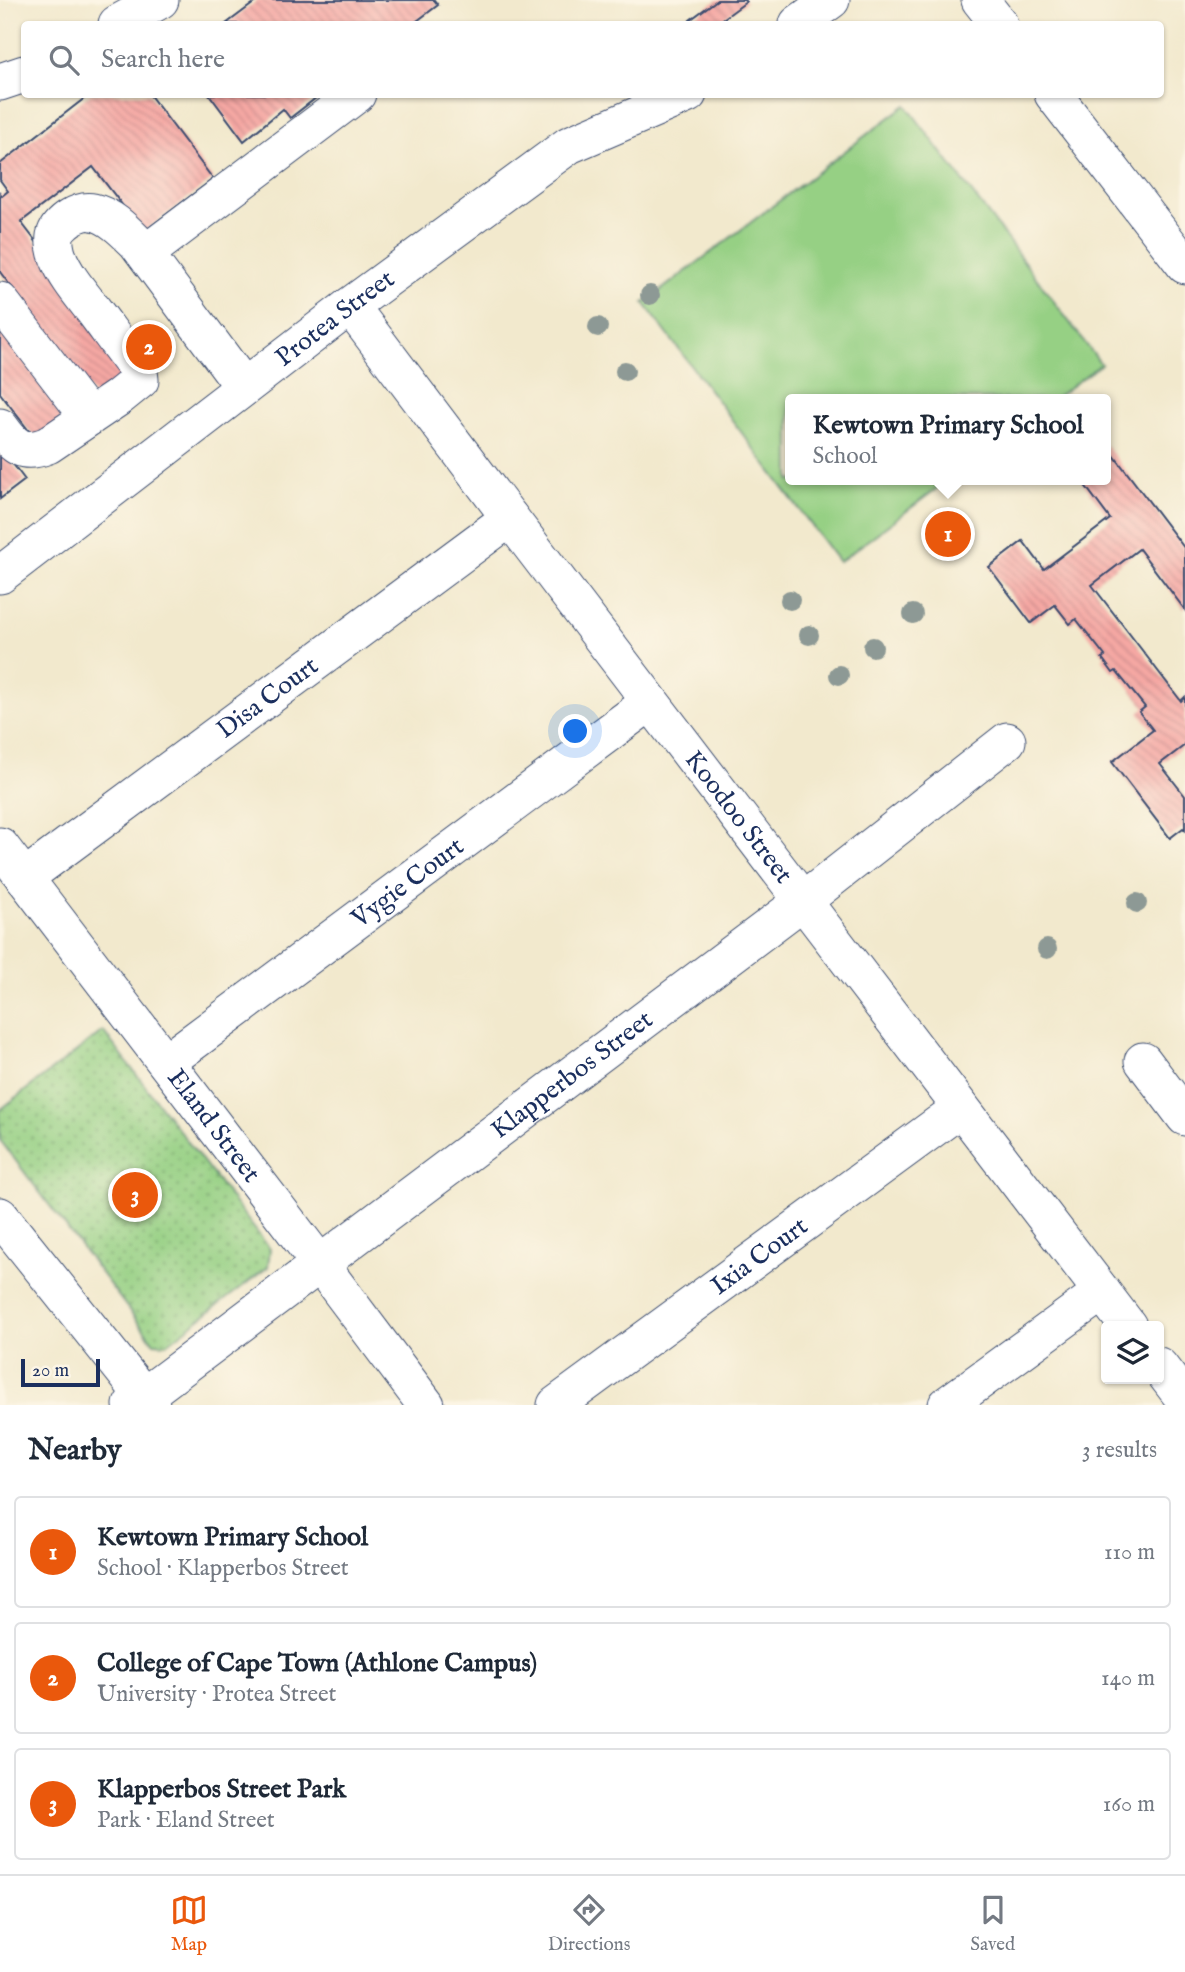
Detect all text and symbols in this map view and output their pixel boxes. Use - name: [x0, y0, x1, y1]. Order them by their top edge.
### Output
- search box: [21, 21, 1164, 98]
- icon: search: [45, 41, 83, 79]
- text: Search here: [101, 43, 225, 76]
- street label: Protea Street: [269, 262, 401, 374]
- pin: 2: [126, 321, 172, 373]
- popup: [785, 394, 1111, 485]
- text: Kewtown Primary School: [812, 409, 1084, 442]
- text: School: [812, 442, 877, 471]
- pin: 1: [925, 508, 971, 560]
- street label: Disa Court: [210, 649, 325, 746]
- your location: [558, 714, 592, 748]
- street label: Koodoo Street: [677, 744, 800, 890]
- street label: Vygie Court: [344, 830, 470, 936]
- street label: Klapperbos Street: [484, 1003, 659, 1146]
- street label: Eland Street: [160, 1062, 268, 1189]
- pin: 3: [112, 1169, 158, 1221]
- street label: Ixia Court: [704, 1209, 814, 1302]
- map controls: [1101, 1321, 1164, 1384]
- button: layers: [1101, 1321, 1164, 1384]
- scale bar: [21, 1356, 100, 1388]
- text: 20 m: [32, 1359, 69, 1383]
- text: Nearby: [28, 1432, 121, 1470]
- text: 3 results: [1082, 1436, 1157, 1465]
- text: Kewtown Primary School: [97, 1521, 368, 1554]
- text: 1: [49, 1538, 57, 1567]
- text: 110 m: [1104, 1538, 1155, 1567]
- text: School · Klapperbos Street: [97, 1554, 349, 1583]
- text: College of Cape Town (Athlone Campus): [97, 1647, 537, 1680]
- text: 2: [48, 1664, 58, 1693]
- text: 140 m: [1101, 1664, 1155, 1693]
- text: University · Protea Street: [97, 1680, 336, 1709]
- text: Klapperbos Street Park: [97, 1773, 346, 1806]
- text: 3: [49, 1790, 57, 1819]
- text: 160 m: [1103, 1790, 1155, 1819]
- text: Park · Eland Street: [97, 1806, 275, 1835]
- tab: Map: [170, 1891, 208, 1957]
- tab: Directions: [548, 1891, 630, 1957]
- tab: Saved: [970, 1891, 1015, 1957]

